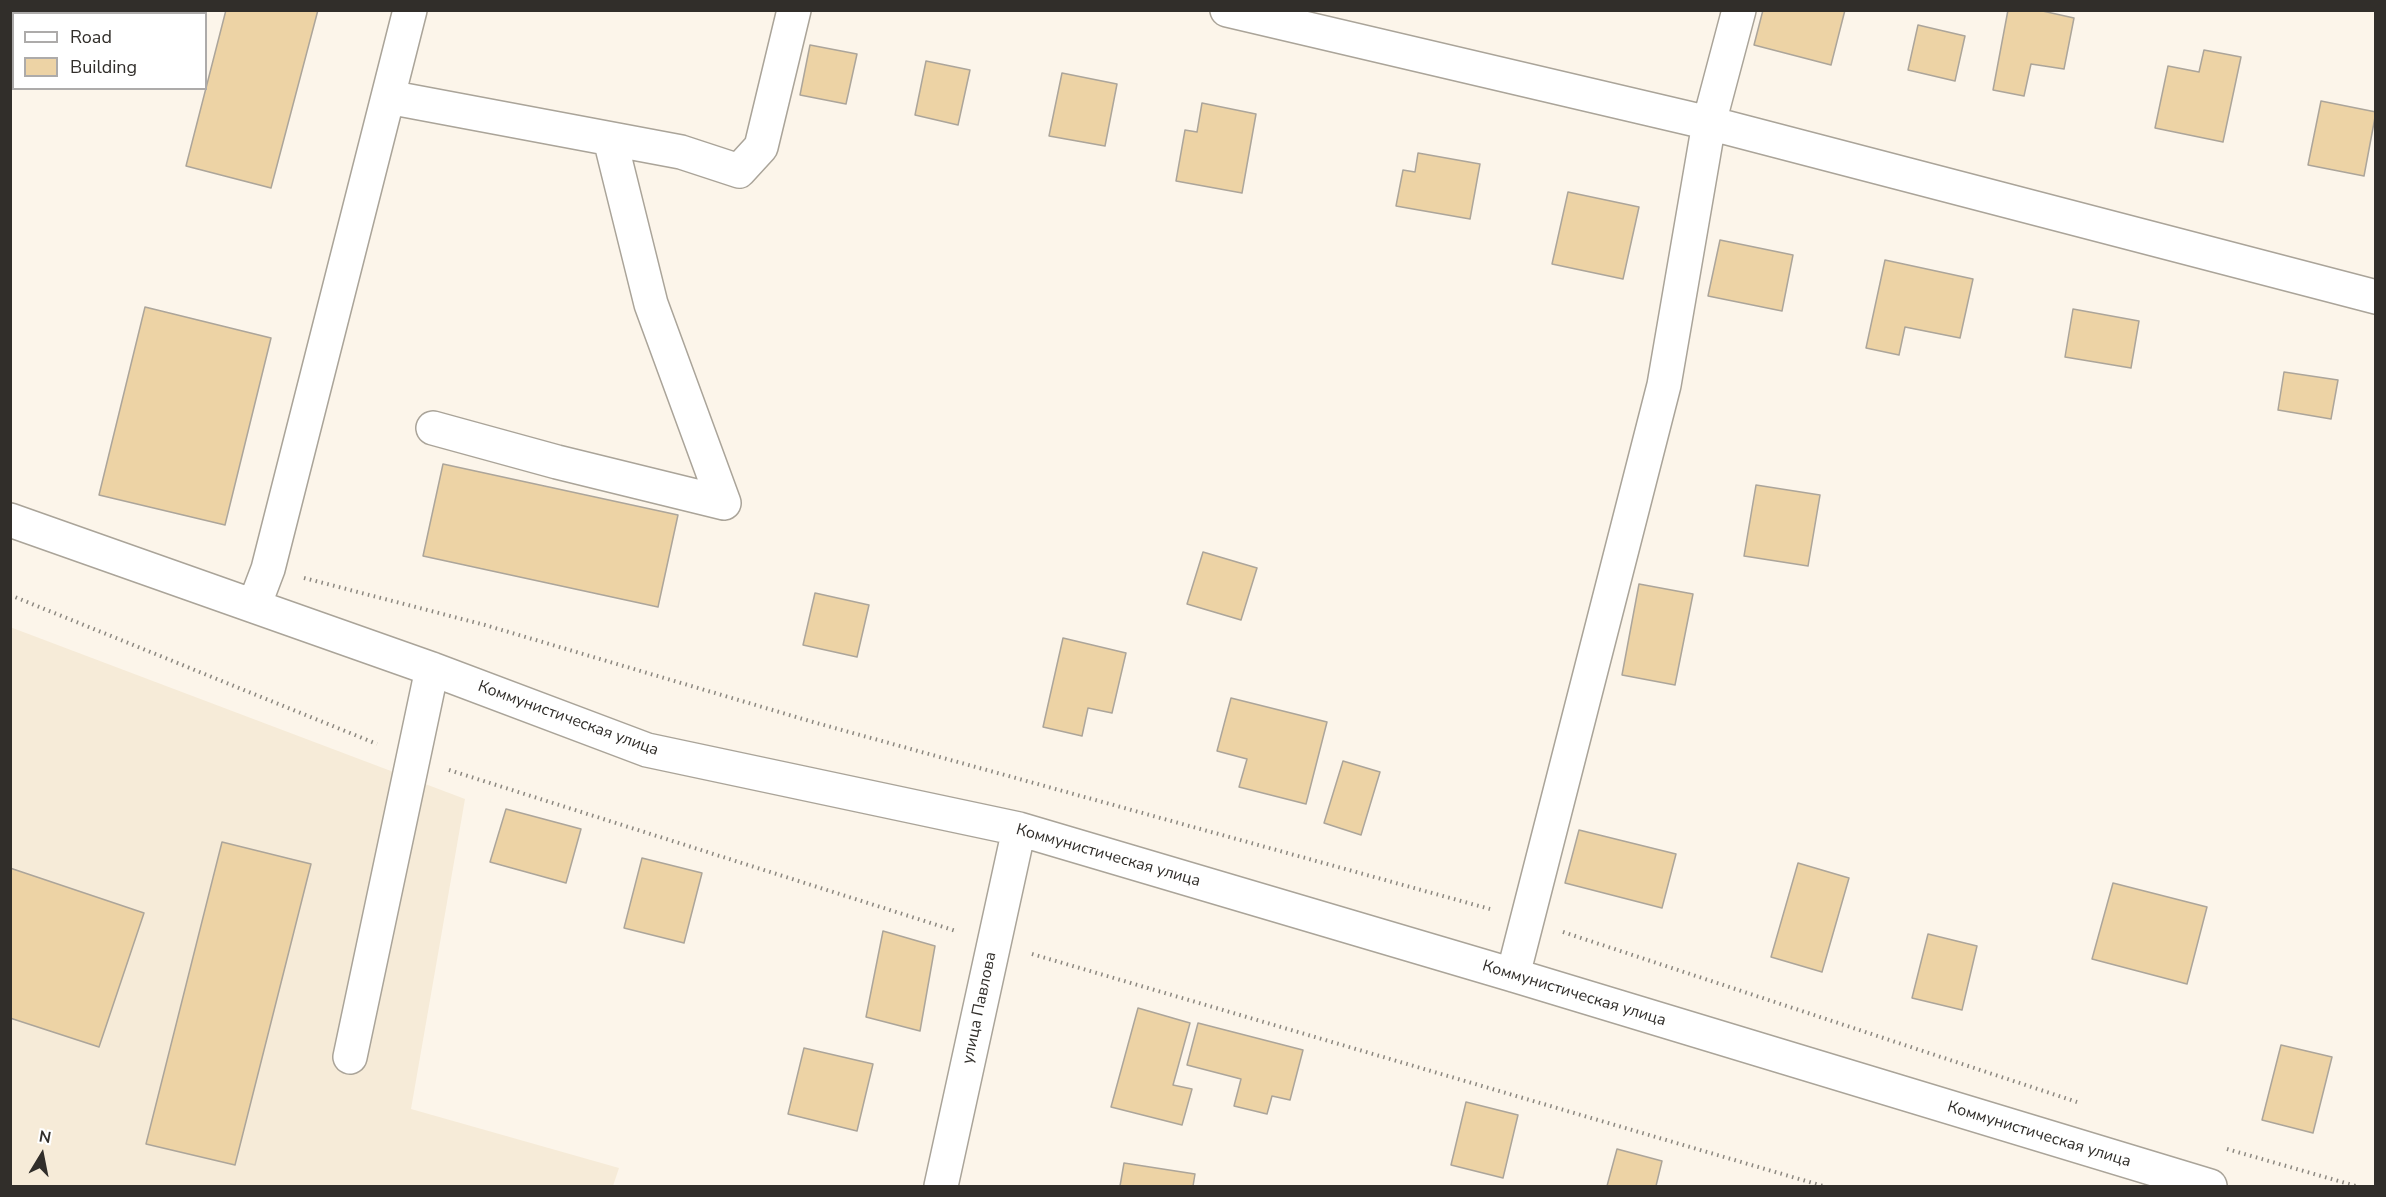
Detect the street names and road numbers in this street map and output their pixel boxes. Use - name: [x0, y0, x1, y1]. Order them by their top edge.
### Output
- street label: Коммунистическая улица: [475, 677, 661, 761]
- street label: Коммунистическая улица: [1014, 820, 1202, 892]
- street label: улица Павлова: [959, 950, 1001, 1066]
- street label: Коммунистическая улица: [1480, 957, 1668, 1031]
- street label: Коммунистическая улица: [1945, 1098, 2133, 1172]

